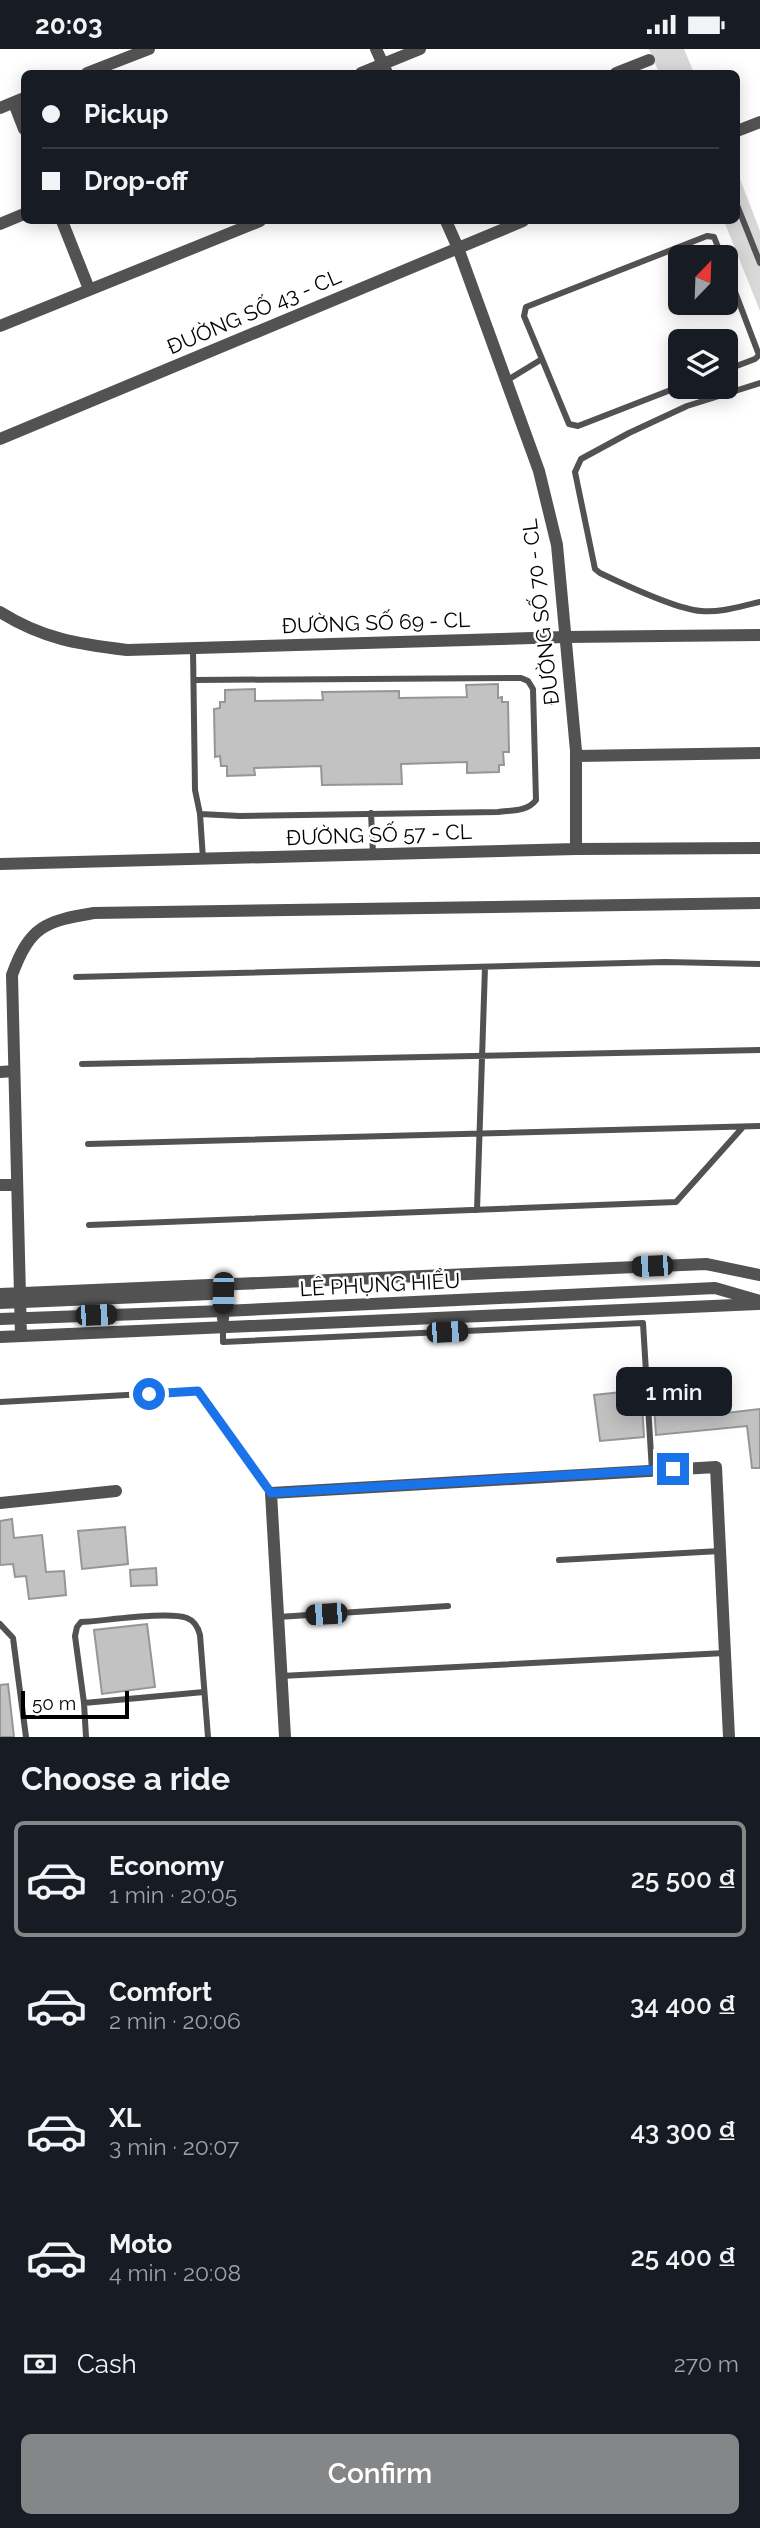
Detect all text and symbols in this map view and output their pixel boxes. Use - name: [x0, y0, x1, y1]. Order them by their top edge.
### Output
- text: 20:03: [35, 10, 103, 40]
- text: Pickup: [84, 99, 169, 129]
- text: Drop-off: [84, 166, 188, 196]
- north arrow: [668, 245, 738, 315]
- map controls: [668, 245, 738, 399]
- street label: ĐƯỜNG SỐ 43 - CL: [163, 264, 344, 359]
- button: layers: [668, 329, 738, 399]
- street label: ĐƯỜNG SỐ 70 - CL: [517, 518, 564, 707]
- street label: ĐƯỜNG SỐ 69 - CL: [281, 607, 471, 638]
- street label: ĐƯỜNG SỐ 57 - CL: [286, 819, 472, 850]
- car: [631, 1255, 674, 1277]
- street label: LÊ PHỤNG HIỂU: [299, 1267, 461, 1301]
- car: [213, 1272, 234, 1314]
- car: [75, 1304, 118, 1326]
- car: [426, 1320, 469, 1344]
- callout: 1 min: [615, 1367, 731, 1417]
- route start: [133, 1378, 165, 1410]
- text: 1 min: [645, 1378, 703, 1405]
- route end: [657, 1453, 689, 1485]
- car: [305, 1602, 348, 1626]
- scale bar: [21, 1688, 130, 1720]
- text: 50 m: [32, 1692, 76, 1714]
- text: Choose a ride: [21, 1760, 230, 1797]
- icon: car: [25, 1848, 88, 1911]
- text: Economy: [109, 1851, 224, 1881]
- text: 25 500 ₫: [631, 1864, 735, 1894]
- text: 1 min · 20:05: [109, 1881, 237, 1908]
- icon: car: [25, 1974, 88, 2037]
- text: Comfort: [109, 1977, 212, 2007]
- text: 34 400 ₫: [630, 1990, 735, 2020]
- text: 2 min · 20:06: [109, 2007, 241, 2034]
- icon: car: [25, 2100, 88, 2163]
- text: XL: [109, 2103, 141, 2133]
- text: 43 300 ₫: [630, 2116, 735, 2146]
- text: 3 min · 20:07: [109, 2133, 239, 2160]
- icon: car: [25, 2226, 88, 2289]
- text: Moto: [109, 2229, 172, 2259]
- text: 25 400 ₫: [630, 2242, 735, 2272]
- text: 4 min · 20:08: [109, 2259, 241, 2286]
- icon: cash: [21, 2345, 59, 2383]
- text: Cash: [77, 2349, 137, 2379]
- text: 270 m: [674, 2350, 739, 2377]
- button: Confirm: [21, 2434, 739, 2514]

